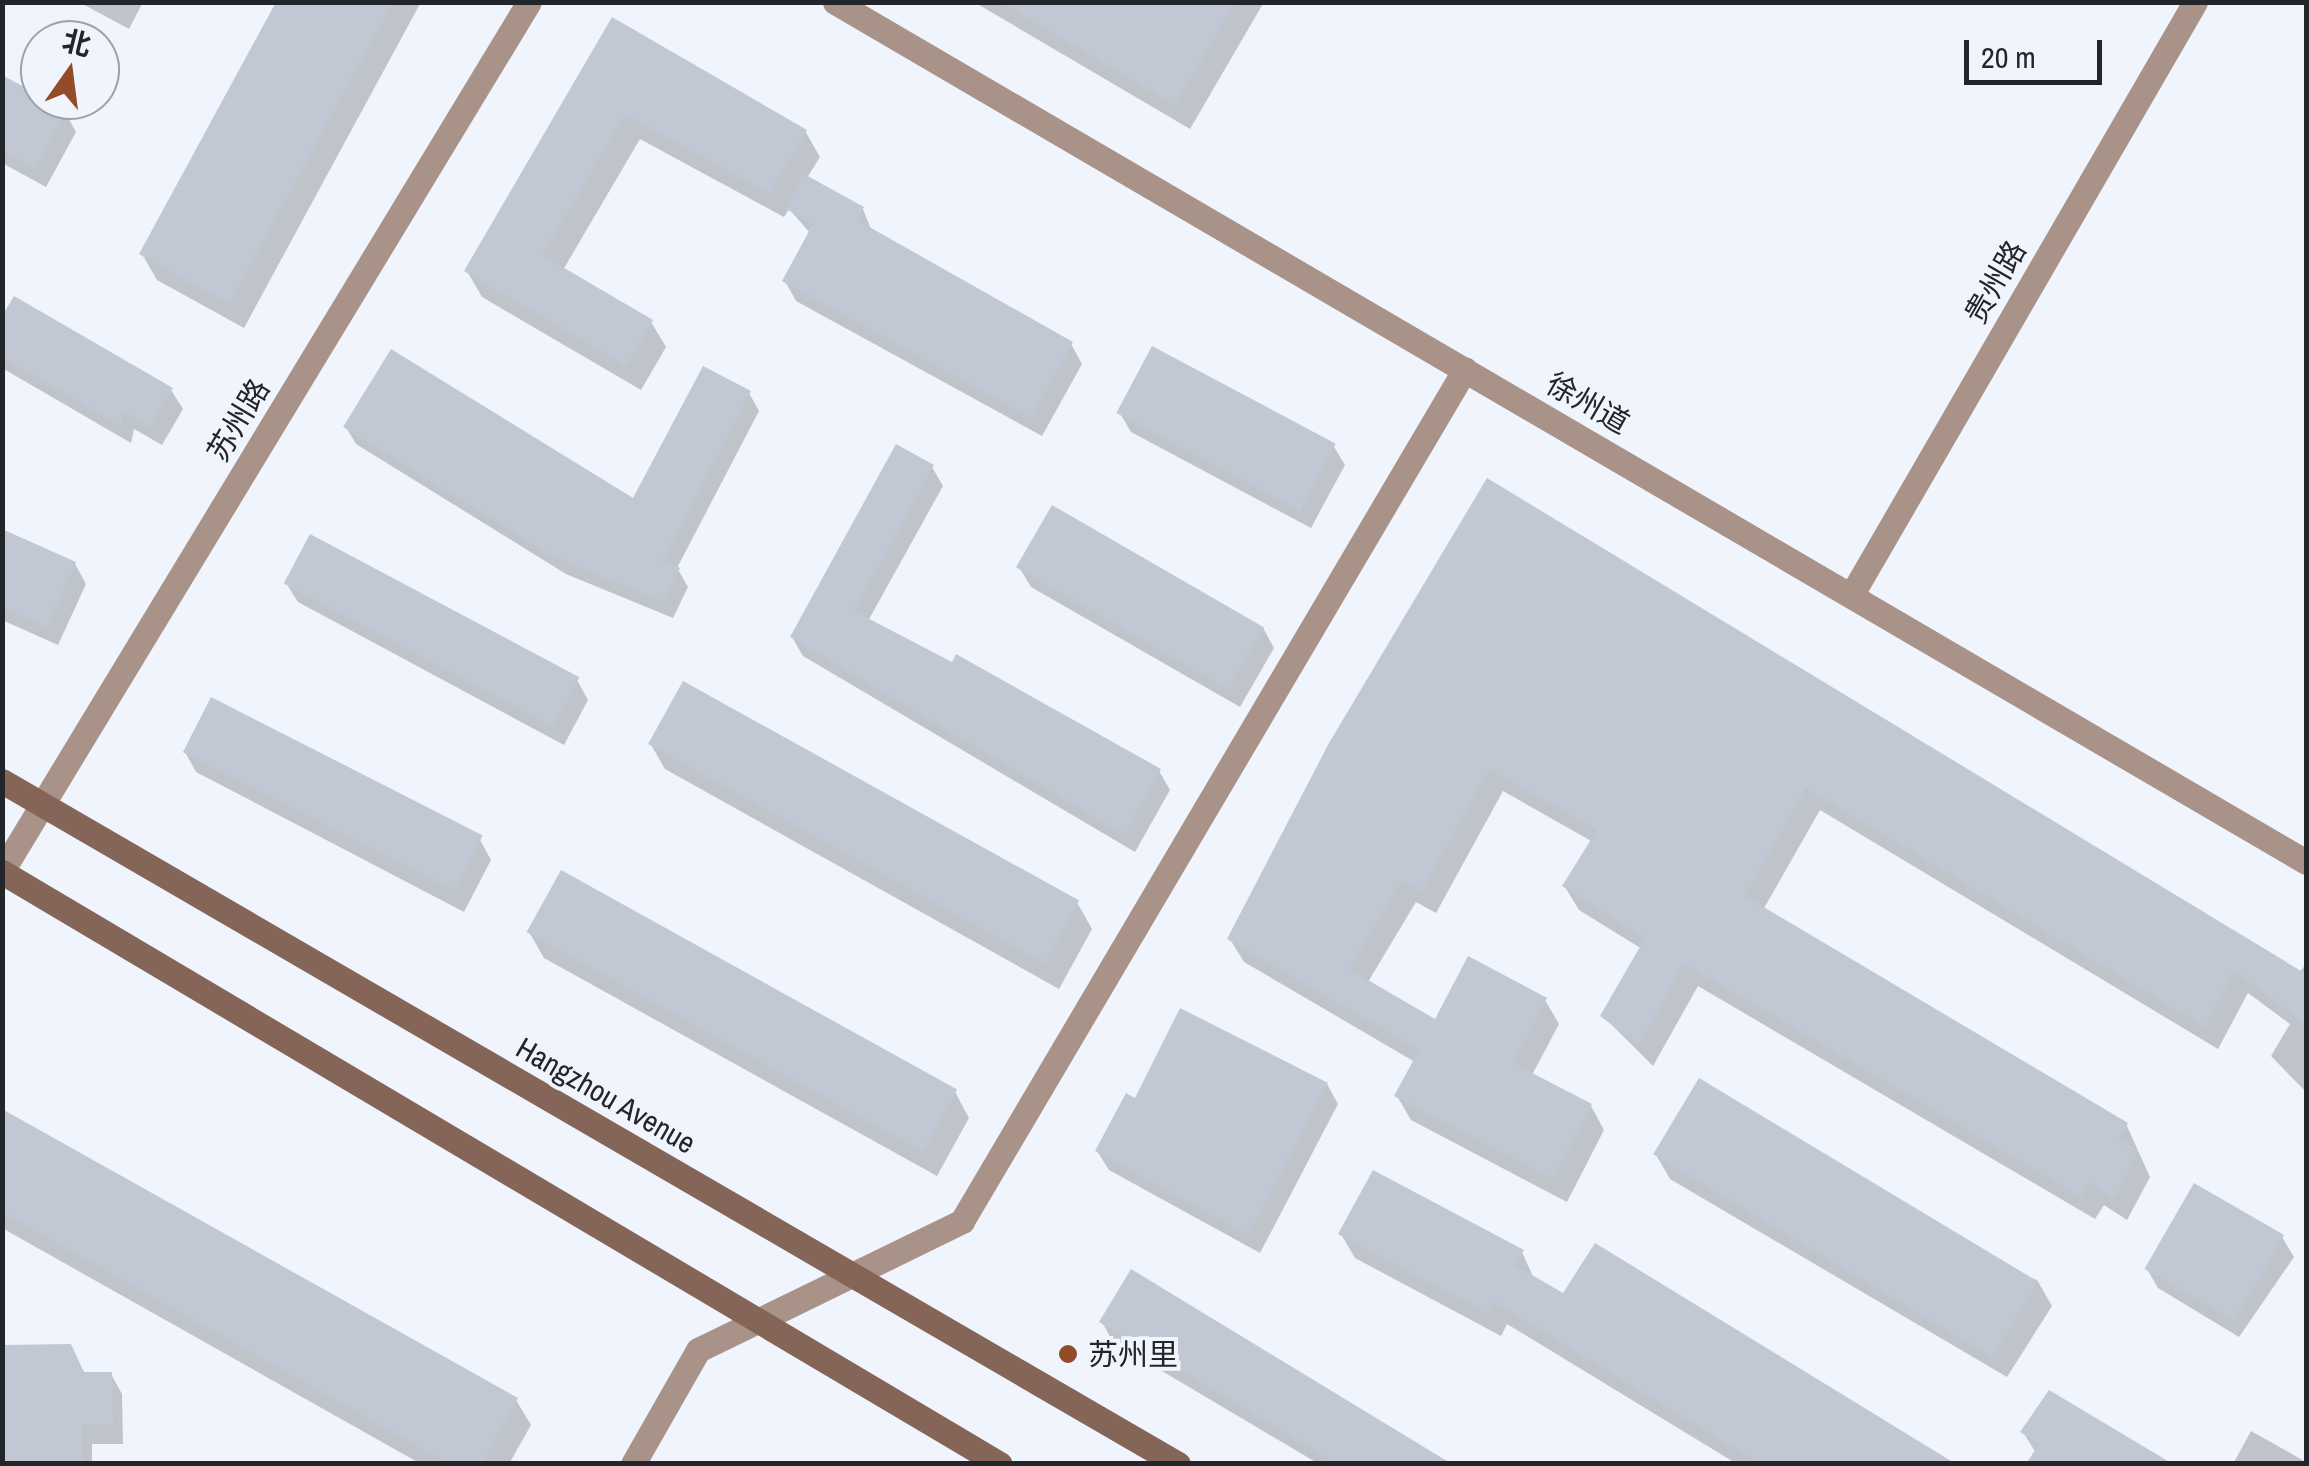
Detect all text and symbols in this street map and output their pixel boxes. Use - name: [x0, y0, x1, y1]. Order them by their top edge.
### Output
- north arrow: [20, 20, 120, 120]
- scale bar: [1969, 20, 2106, 82]
- text: 北: [59, 21, 95, 65]
- text: 20 m: [1981, 37, 2036, 77]
- street label: 贵州路: [1957, 234, 2033, 330]
- street label: 徐州道: [1540, 365, 1636, 441]
- street label: 苏州路: [199, 372, 277, 468]
- street label: Hangzhou Avenue: [510, 1029, 702, 1161]
- place label: 苏州里: [1088, 1336, 1178, 1372]
- marker: 苏州里: [1057, 1343, 1079, 1365]

